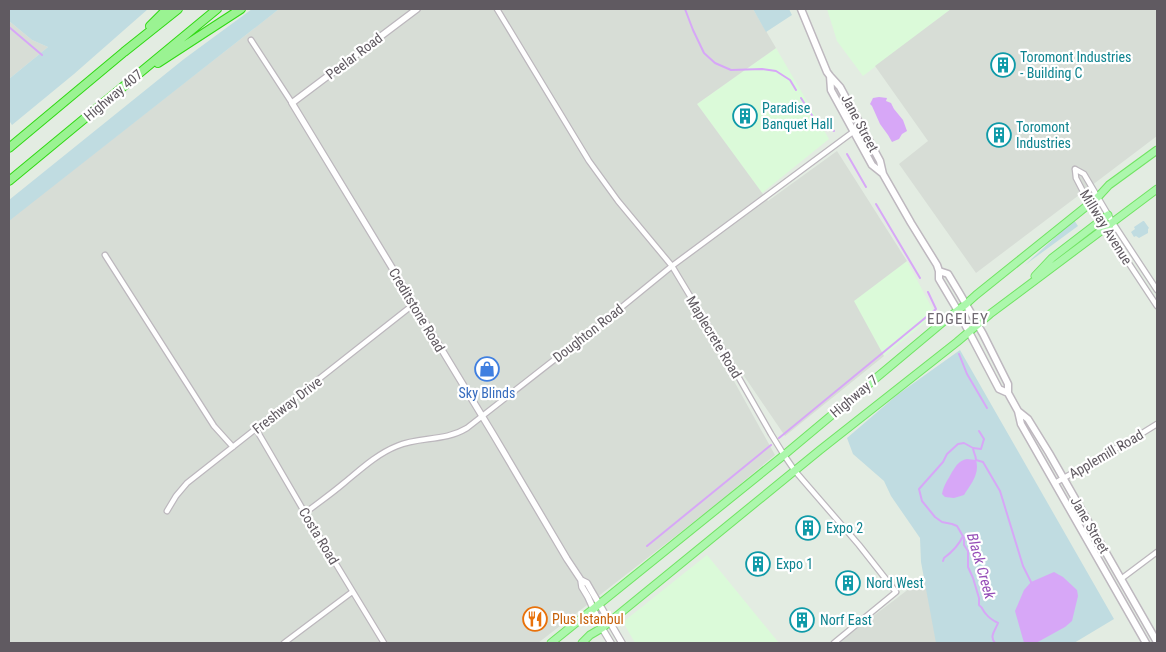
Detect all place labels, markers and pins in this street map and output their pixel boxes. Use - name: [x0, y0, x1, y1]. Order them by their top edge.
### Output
- place label: Toromont Industries - Building C: [1020, 49, 1131, 81]
- building icon: Toromont Industries - Building C: [990, 52, 1016, 78]
- place label: Paradise Banquet Hall: [762, 100, 833, 132]
- building icon: Paradise Banquet Hall: [732, 103, 758, 129]
- place label: Toromont Industries: [1016, 119, 1071, 151]
- building icon: Toromont Industries: [986, 122, 1012, 148]
- shop icon: Sky Blinds: [474, 356, 500, 382]
- place label: Sky Blinds: [459, 385, 515, 401]
- building icon: Expo 2: [795, 515, 821, 541]
- place label: Expo 2: [826, 520, 863, 536]
- building icon: Expo 1: [745, 551, 771, 577]
- place label: Expo 1: [776, 556, 813, 572]
- building icon: Nord West: [835, 570, 861, 596]
- place label: Nord West: [866, 575, 924, 591]
- restaurant icon: Plus Istanbul: [522, 606, 548, 632]
- building icon: Norf East: [789, 607, 815, 633]
- place label: Plus Istanbul: [552, 611, 624, 627]
- place label: Norf East: [820, 612, 872, 628]

